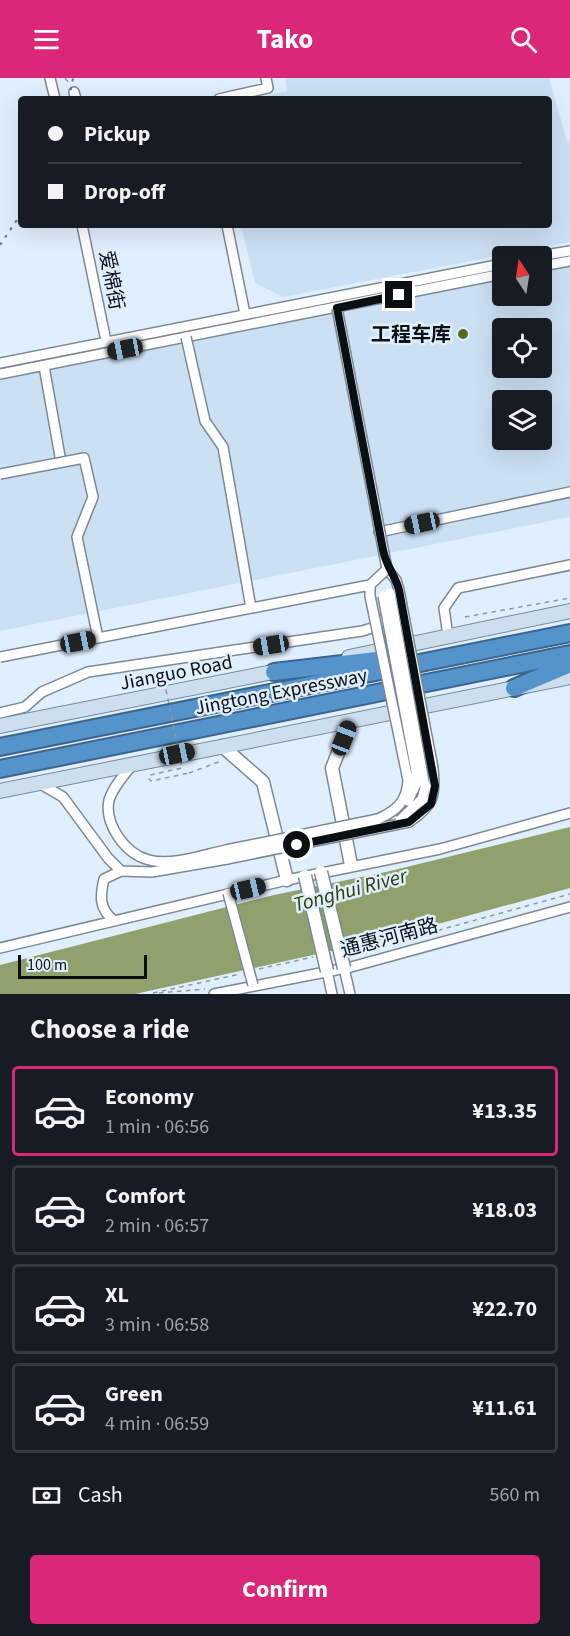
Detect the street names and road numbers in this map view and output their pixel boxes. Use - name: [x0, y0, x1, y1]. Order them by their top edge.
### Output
- street label: 爱棉街: [92, 248, 130, 312]
- street label: Jianguo Road: [117, 648, 235, 698]
- street label: Jingtong Expressway: [193, 661, 370, 722]
- street label: 通惠河南路: [337, 912, 441, 964]

